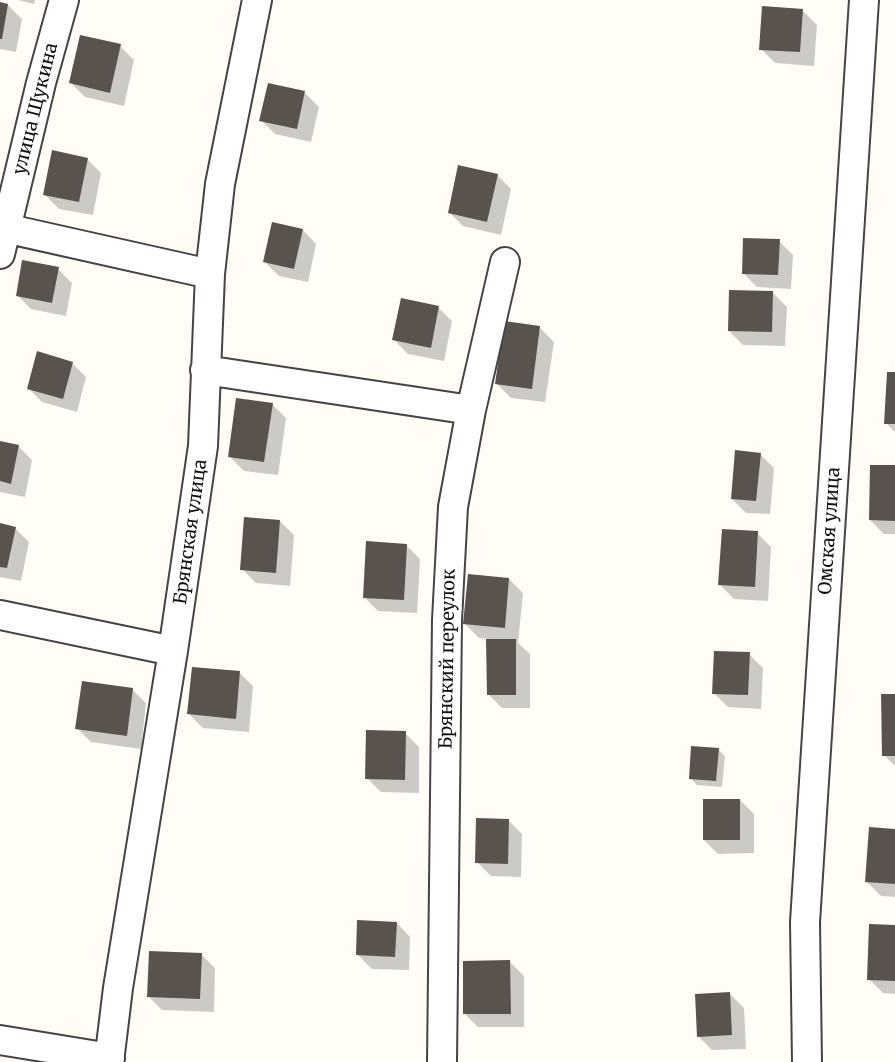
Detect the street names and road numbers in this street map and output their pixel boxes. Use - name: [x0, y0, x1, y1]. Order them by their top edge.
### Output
- street label: улица Щукина: [9, 41, 63, 177]
- street label: Брянская улица: [170, 458, 212, 606]
- street label: Омская улица: [815, 467, 845, 595]
- street label: Брянский переулок: [436, 569, 460, 749]

